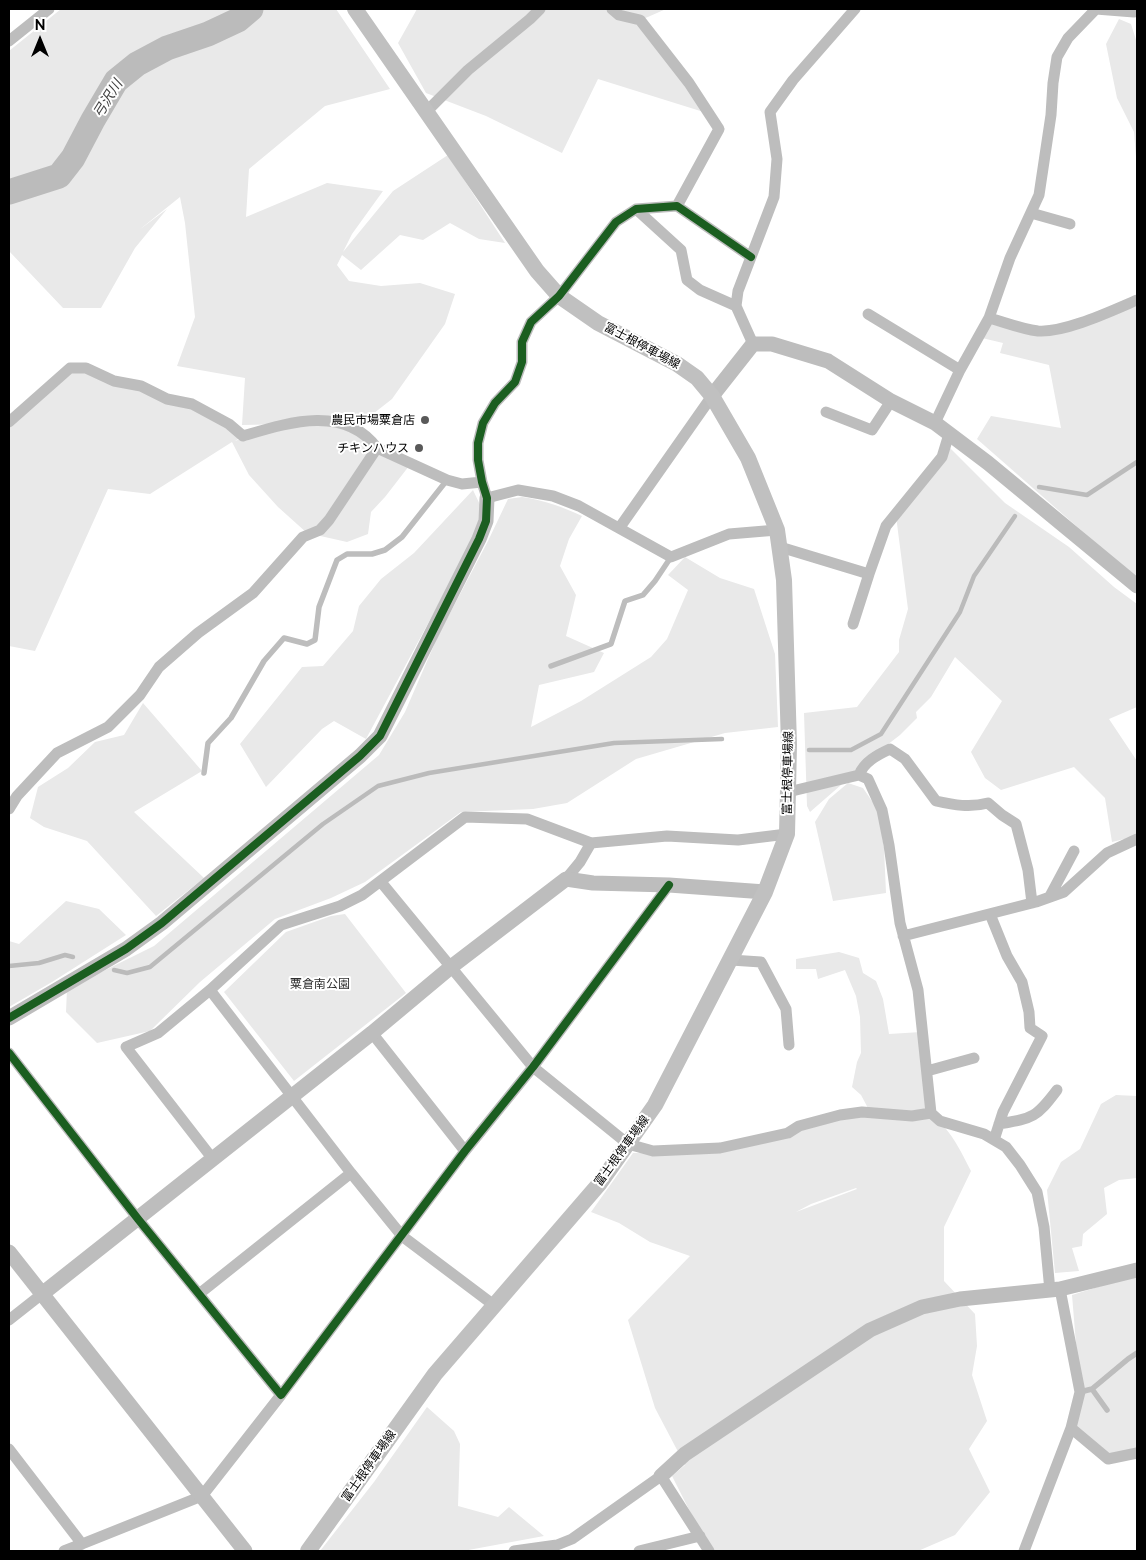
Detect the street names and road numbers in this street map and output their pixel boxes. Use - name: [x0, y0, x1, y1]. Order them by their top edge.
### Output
- street label: 富士根停車場線: [602, 320, 682, 372]
- street label: 富士根停車場線: [780, 731, 796, 815]
- street label: 富士根停車場線: [591, 1113, 653, 1189]
- street label: 富士根停車場線: [339, 1427, 399, 1505]

